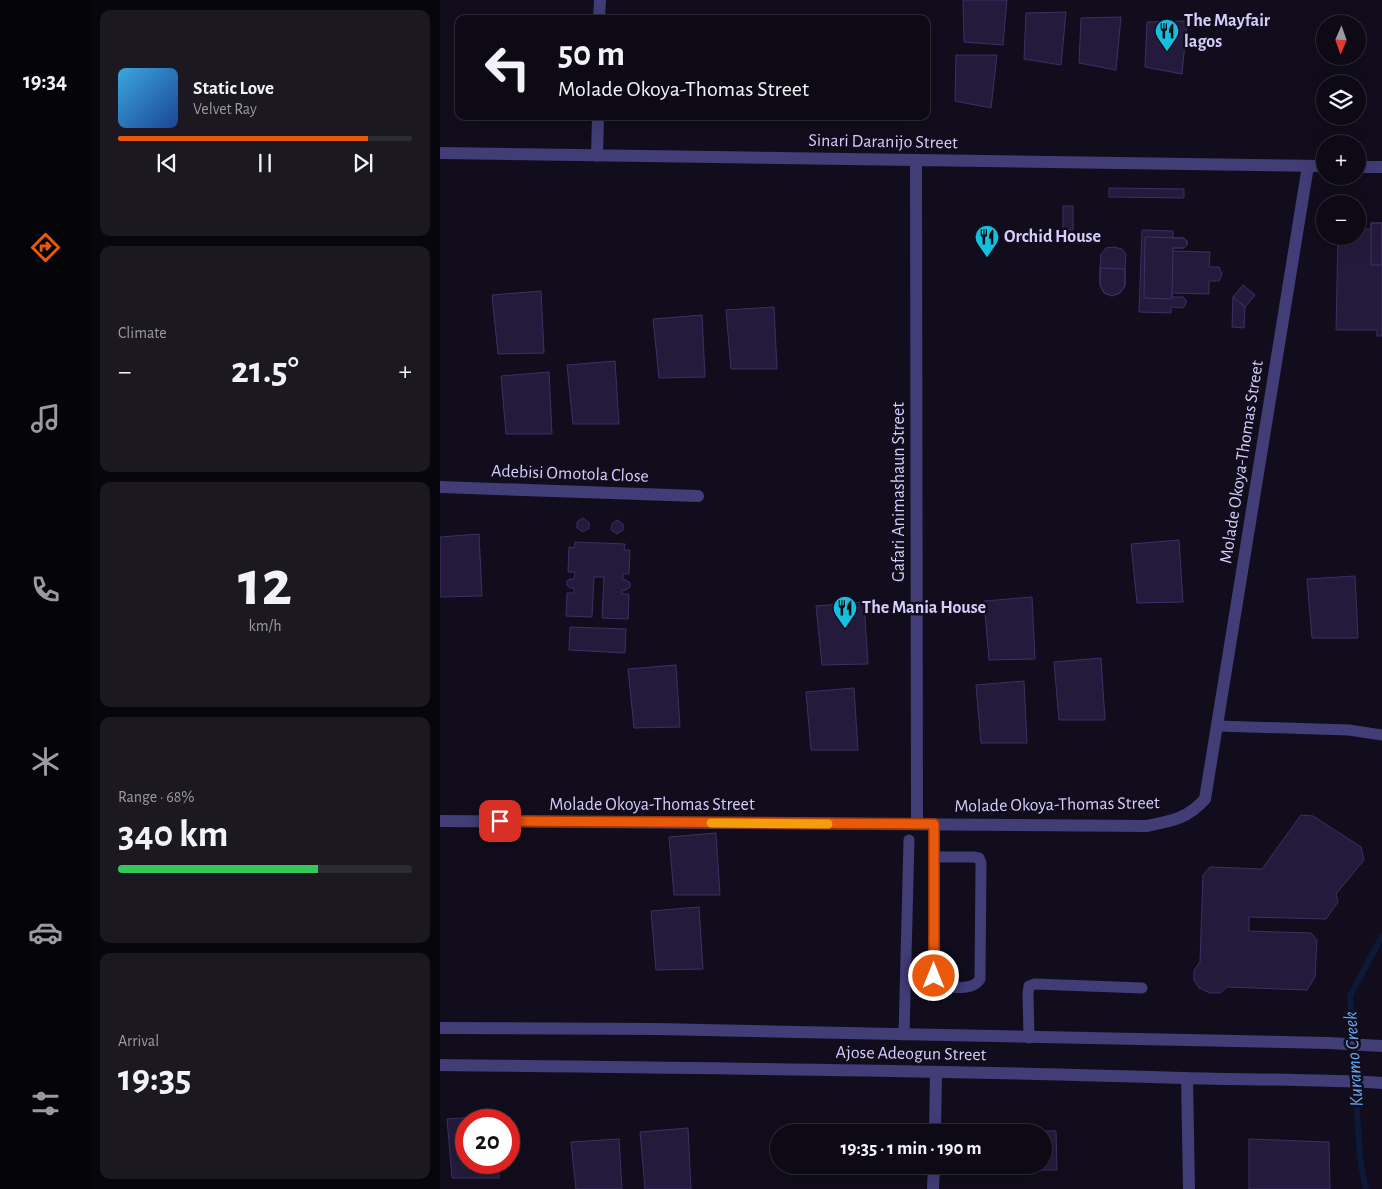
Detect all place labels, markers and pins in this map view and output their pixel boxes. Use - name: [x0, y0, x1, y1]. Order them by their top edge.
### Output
- place label: The Mayfair lagos: [1184, 12, 1271, 51]
- restaurant icon: The Mayfair lagos: [1154, 18, 1180, 52]
- restaurant icon: Orchid House: [974, 224, 1000, 258]
- place label: Orchid House: [1004, 228, 1101, 246]
- restaurant icon: The Mania House: [832, 595, 858, 629]
- place label: The Mania House: [862, 599, 986, 617]
- pin: [479, 800, 521, 842]

